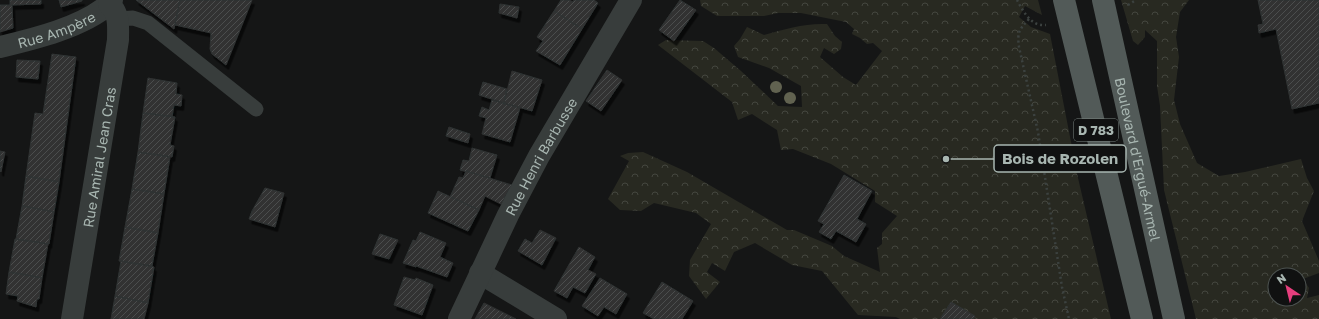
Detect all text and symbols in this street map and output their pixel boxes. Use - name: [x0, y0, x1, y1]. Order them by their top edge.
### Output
- street label: Rue Ampère: [16, 7, 98, 51]
- street label: Boulevard d'Ergué-Armel: [1112, 76, 1165, 243]
- street label: Rue Amiral Jean Cras: [79, 86, 119, 229]
- street label: Rue Henri Barbusse: [501, 94, 580, 218]
- road number: D 783: [1074, 119, 1118, 141]
- callout: Bois de Rozolen: [994, 145, 1126, 172]
- text: Bois de Rozolen: [1002, 149, 1118, 167]
- north arrow: [1267, 267, 1307, 307]
- text: N: [1274, 271, 1288, 286]

